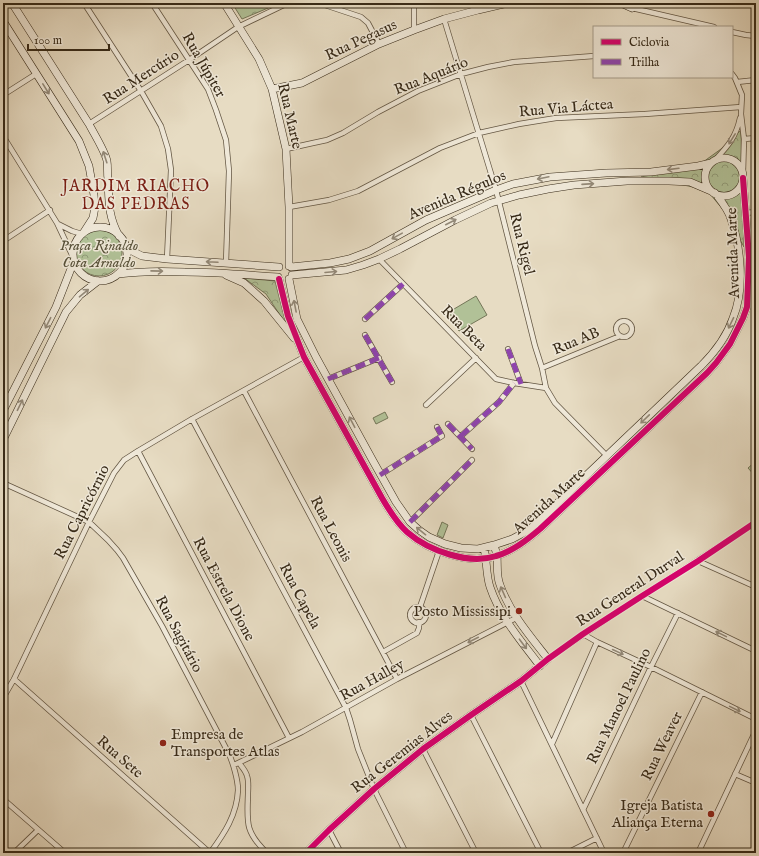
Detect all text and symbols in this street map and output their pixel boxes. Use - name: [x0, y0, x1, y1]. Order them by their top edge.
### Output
- street label: Rua Pegasus: [322, 15, 400, 65]
- scale bar: [28, 26, 109, 52]
- legend: [593, 26, 733, 78]
- street label: Rua Júpiter: [178, 29, 230, 101]
- text: 100 m: [34, 33, 62, 48]
- text: Ciclovia: [629, 35, 670, 50]
- street label: Rua Mercúrio: [99, 45, 183, 109]
- street label: Rua Aquário: [391, 53, 471, 99]
- text: Trilha: [629, 55, 660, 70]
- street label: Rua Marte: [273, 81, 307, 151]
- one-way arrow: [42, 84, 50, 95]
- street label: Rua Via Láctea: [518, 94, 614, 122]
- one-way arrow: [727, 133, 735, 145]
- one-way arrow: [101, 151, 108, 164]
- street label: Avenida Régulos: [404, 166, 509, 225]
- one-way arrow: [667, 166, 680, 173]
- one-way arrow: [537, 175, 550, 183]
- district label: JARDIM RIACHO DAS PEDRAS: [60, 177, 210, 215]
- one-way arrow: [581, 181, 594, 188]
- street label: Avenida Marte: [722, 207, 744, 300]
- street label: Rua Rigel: [505, 211, 539, 278]
- one-way arrow: [445, 218, 457, 225]
- one-way arrow: [391, 233, 403, 241]
- park label: Praça Rinaldo Cota Arnaldo: [60, 236, 138, 272]
- one-way arrow: [206, 258, 219, 266]
- one-way arrow: [150, 267, 163, 275]
- one-way arrow: [324, 268, 337, 275]
- one-way arrow: [78, 288, 89, 297]
- one-way arrow: [290, 300, 298, 313]
- street label: Rua Beta: [437, 301, 491, 355]
- one-way arrow: [727, 316, 734, 328]
- one-way arrow: [44, 317, 51, 329]
- street label: Rua AB: [550, 323, 602, 359]
- one-way arrow: [17, 400, 24, 412]
- one-way arrow: [640, 414, 650, 424]
- one-way arrow: [348, 416, 355, 428]
- street label: Rua Capricórnio: [50, 462, 114, 562]
- street label: Avenida Marte: [508, 463, 589, 539]
- street label: Rua Leonis: [306, 493, 356, 565]
- one-way arrow: [416, 527, 427, 536]
- street label: Rua Estrela Dione: [189, 534, 259, 644]
- street label: Rua General Durval: [573, 547, 688, 631]
- street label: Rua Capela: [275, 560, 325, 633]
- one-way arrow: [499, 587, 506, 599]
- street label: Rua Sagitário: [151, 592, 207, 676]
- place label: Posto Mississipi: [414, 602, 511, 621]
- marker: Posto Mississipi: [514, 606, 524, 616]
- one-way arrow: [715, 630, 727, 637]
- one-way arrow: [467, 637, 479, 645]
- one-way arrow: [519, 639, 528, 650]
- street label: Rua Manoel Paulino: [583, 645, 655, 767]
- one-way arrow: [612, 649, 624, 656]
- street label: Rua Halley: [336, 654, 408, 705]
- street label: Rua Geremias Alves: [347, 706, 457, 798]
- one-way arrow: [729, 706, 741, 713]
- street label: Rua Weaver: [637, 708, 687, 784]
- place label: Empresa de Transportes Atlas: [171, 725, 279, 761]
- street label: Rua Sete: [93, 732, 147, 782]
- marker: Empresa de Transportes Atlas: [158, 738, 168, 748]
- place label: Igreja Batista Aliança Eterna: [611, 796, 704, 832]
- marker: Igreja Batista Aliança Eterna: [706, 809, 716, 819]

